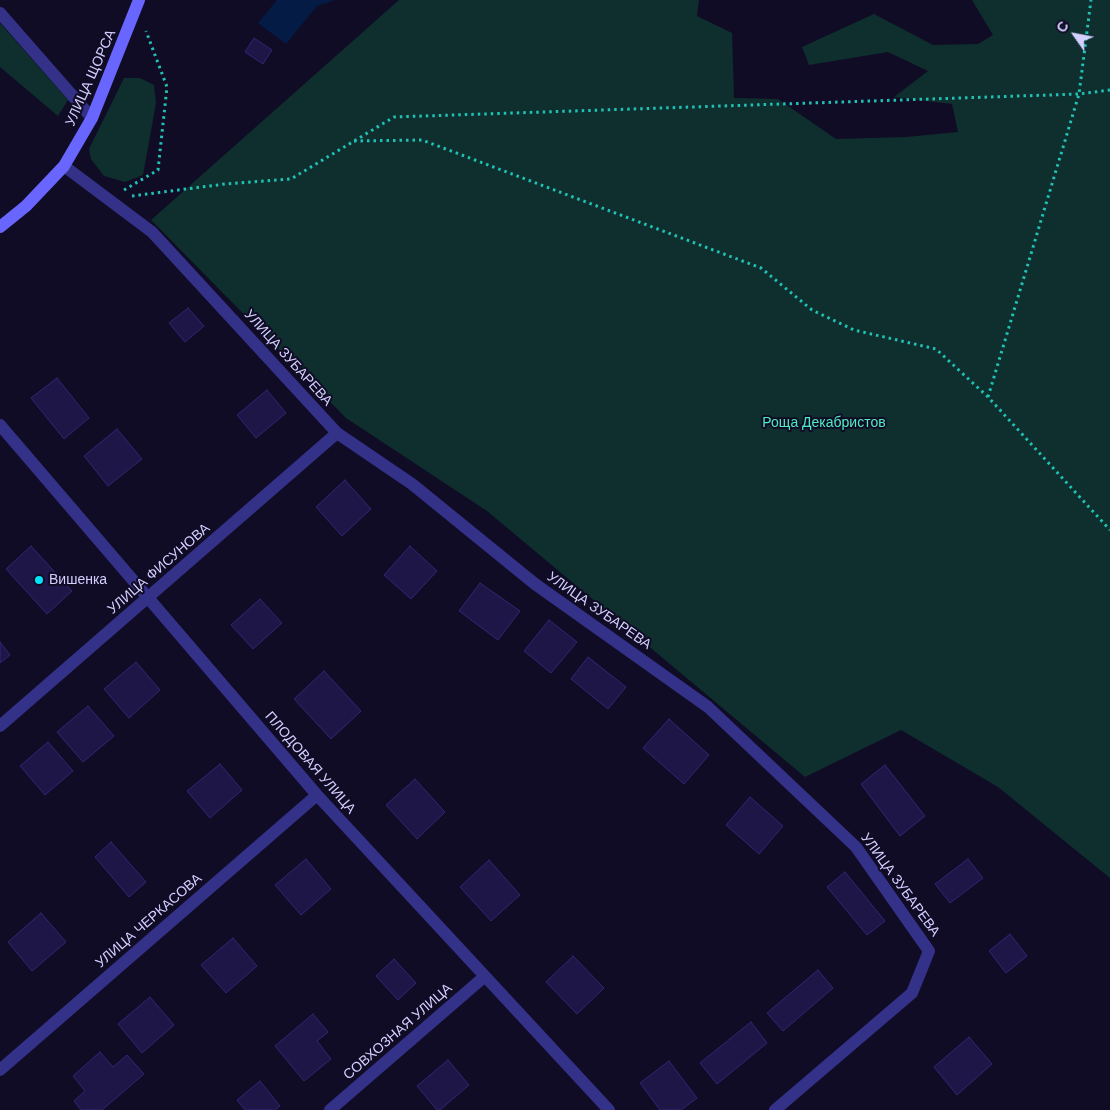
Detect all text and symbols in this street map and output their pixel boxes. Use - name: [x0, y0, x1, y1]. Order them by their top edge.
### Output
- north arrow: [1050, 10, 1100, 60]
- text: С: [1053, 18, 1072, 35]
- street label: УЛИЦА ЩОРСА: [62, 27, 120, 129]
- street label: УЛИЦА ЗУБАРЕВА: [240, 306, 336, 410]
- park label: Роща Декабристов: [762, 415, 886, 431]
- street label: УЛИЦА ФИСУНОВА: [105, 520, 213, 618]
- street label: УЛИЦА ЗУБАРЕВА: [544, 569, 654, 653]
- place label: Вишенка: [49, 572, 107, 588]
- marker: Вишенка: [33, 574, 45, 586]
- street label: ПЛОДОВАЯ УЛИЦА: [261, 709, 359, 817]
- street label: УЛИЦА ЗУБАРЕВА: [857, 830, 943, 940]
- street label: УЛИЦА ЧЕРКАСОВА: [92, 870, 206, 972]
- street label: СОВХОЗНАЯ УЛИЦА: [340, 980, 456, 1084]

